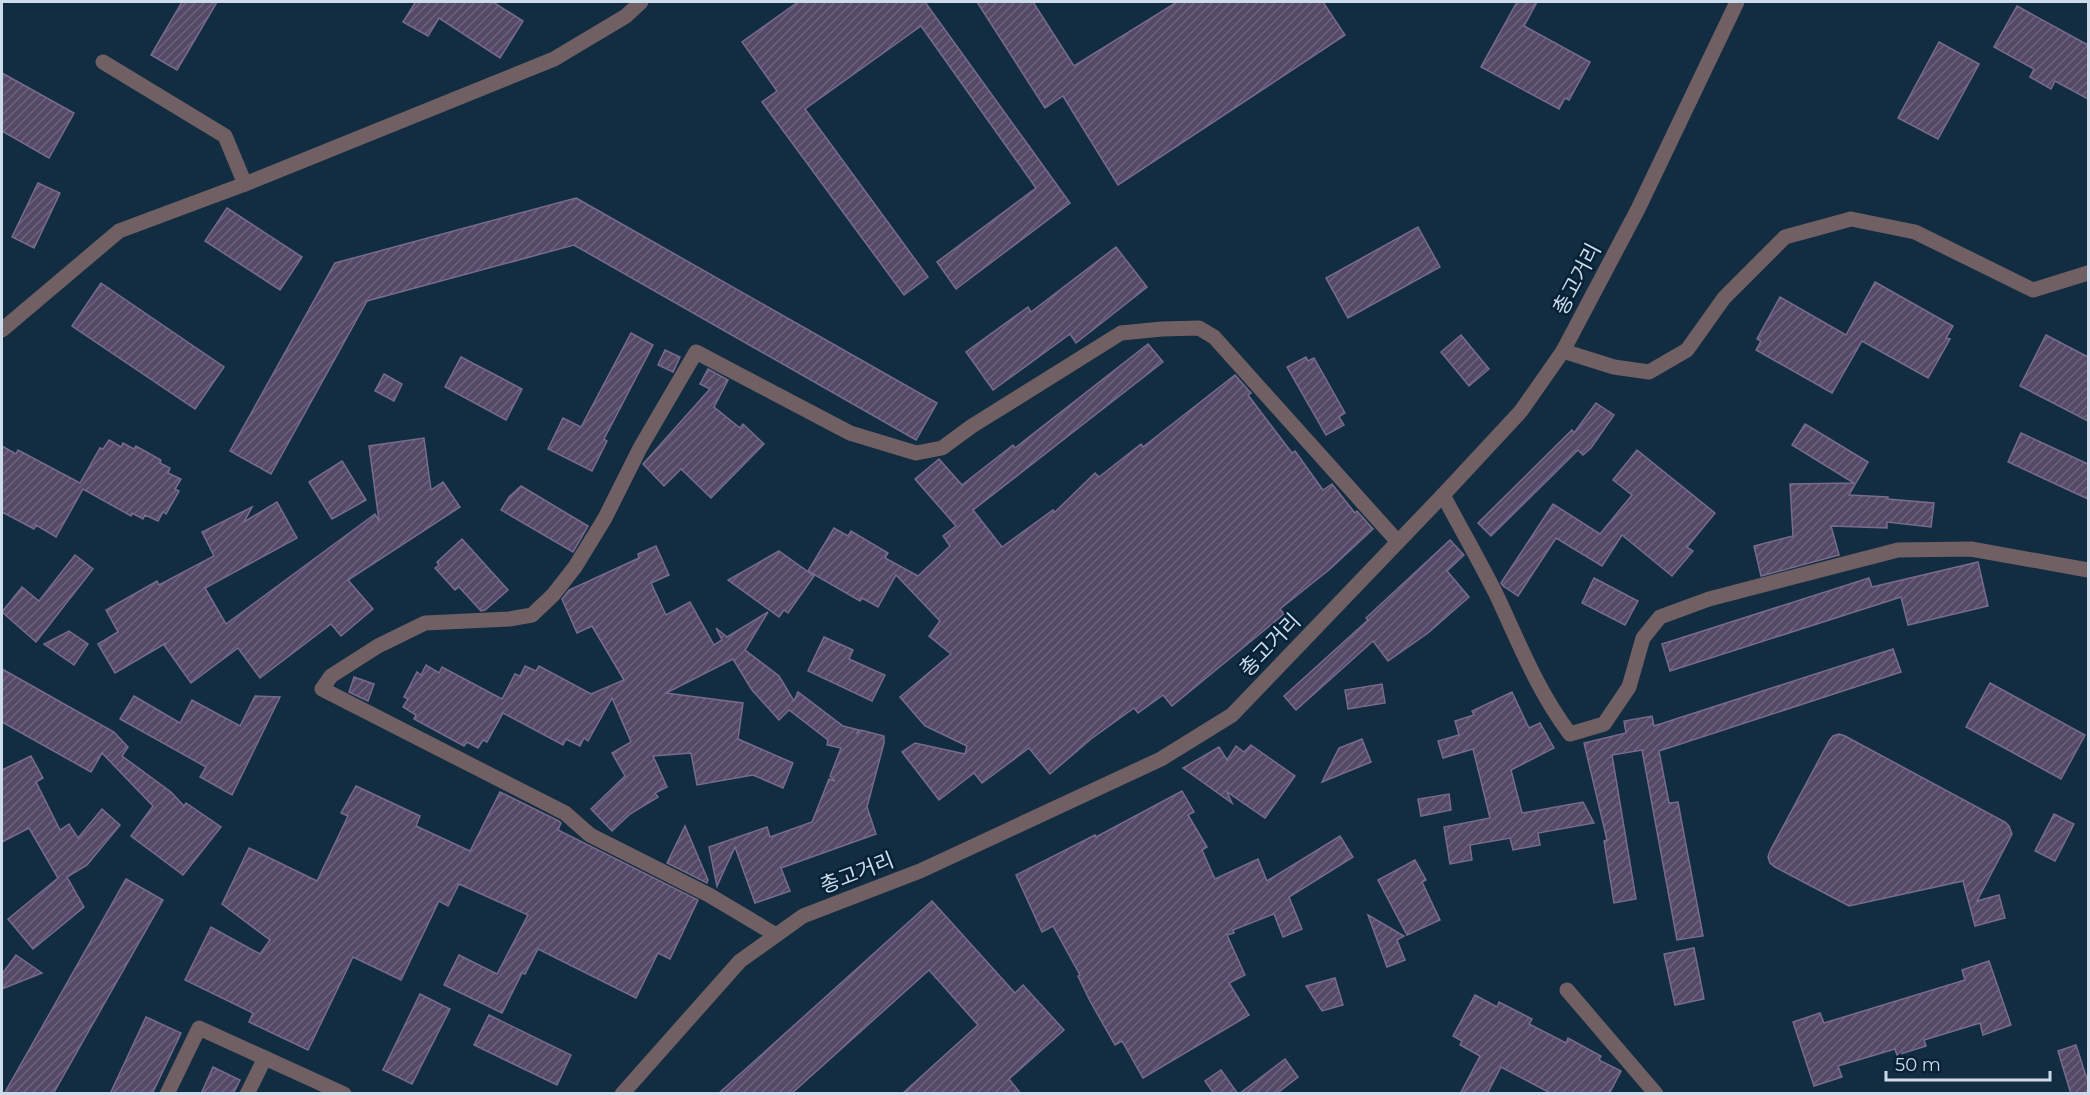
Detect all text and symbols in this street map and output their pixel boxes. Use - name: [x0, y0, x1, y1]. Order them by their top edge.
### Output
- street label: 총고거리: [1547, 239, 1606, 319]
- street label: 총고거리: [1234, 608, 1305, 681]
- street label: 총고거리: [816, 847, 897, 898]
- scale bar: [1886, 1044, 2050, 1082]
- text: 50 m: [1895, 1054, 1941, 1076]

